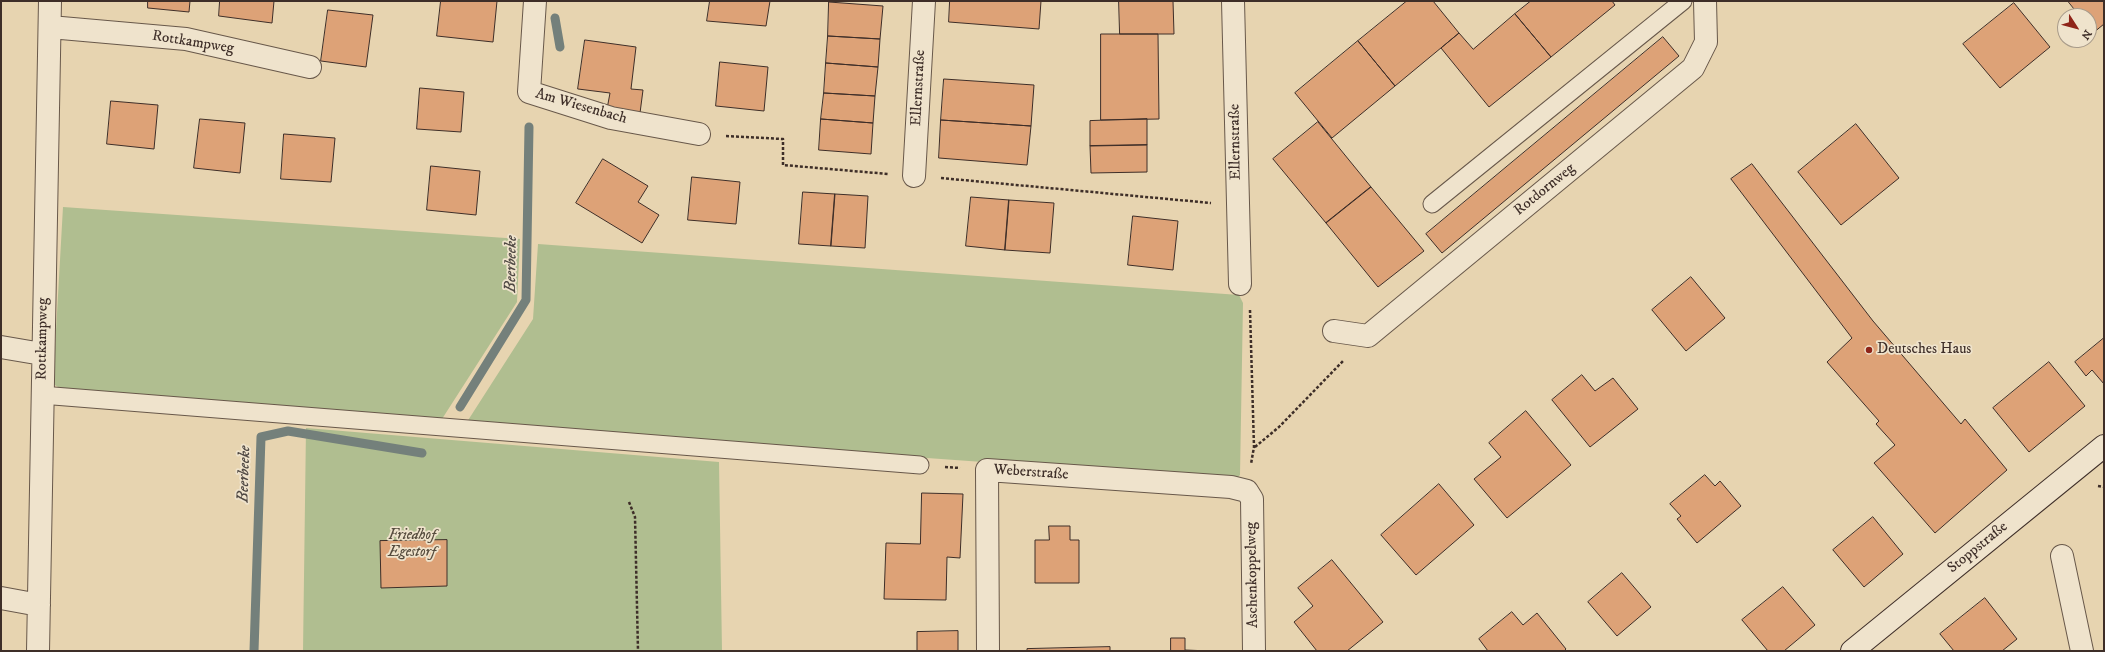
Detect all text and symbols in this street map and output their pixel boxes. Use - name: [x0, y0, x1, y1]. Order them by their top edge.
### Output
- north arrow: [2057, 8, 2097, 48]
- text: N: [2078, 27, 2094, 42]
- street label: Rottkampweg: [151, 28, 235, 58]
- street label: Ellernstraße: [908, 49, 930, 127]
- street label: Am Wiesenbach: [533, 85, 629, 129]
- street label: Ellernstraße: [1226, 104, 1246, 180]
- street label: Rotdornweg: [1511, 160, 1579, 220]
- water label: Beerbeeke: [502, 235, 522, 293]
- street label: Rottkampweg: [33, 298, 53, 380]
- place label: Deutsches Haus: [1877, 341, 1971, 359]
- marker: Deutsches Haus: [1864, 345, 1874, 355]
- water label: Beerbeeke: [234, 445, 256, 503]
- street label: Weberstraße: [993, 461, 1069, 485]
- street label: Stoppstraße: [1944, 518, 2012, 578]
- street label: Aschenkoppelweg: [1243, 522, 1263, 628]
- park label: Friedhof Egestorf: [388, 527, 436, 562]

